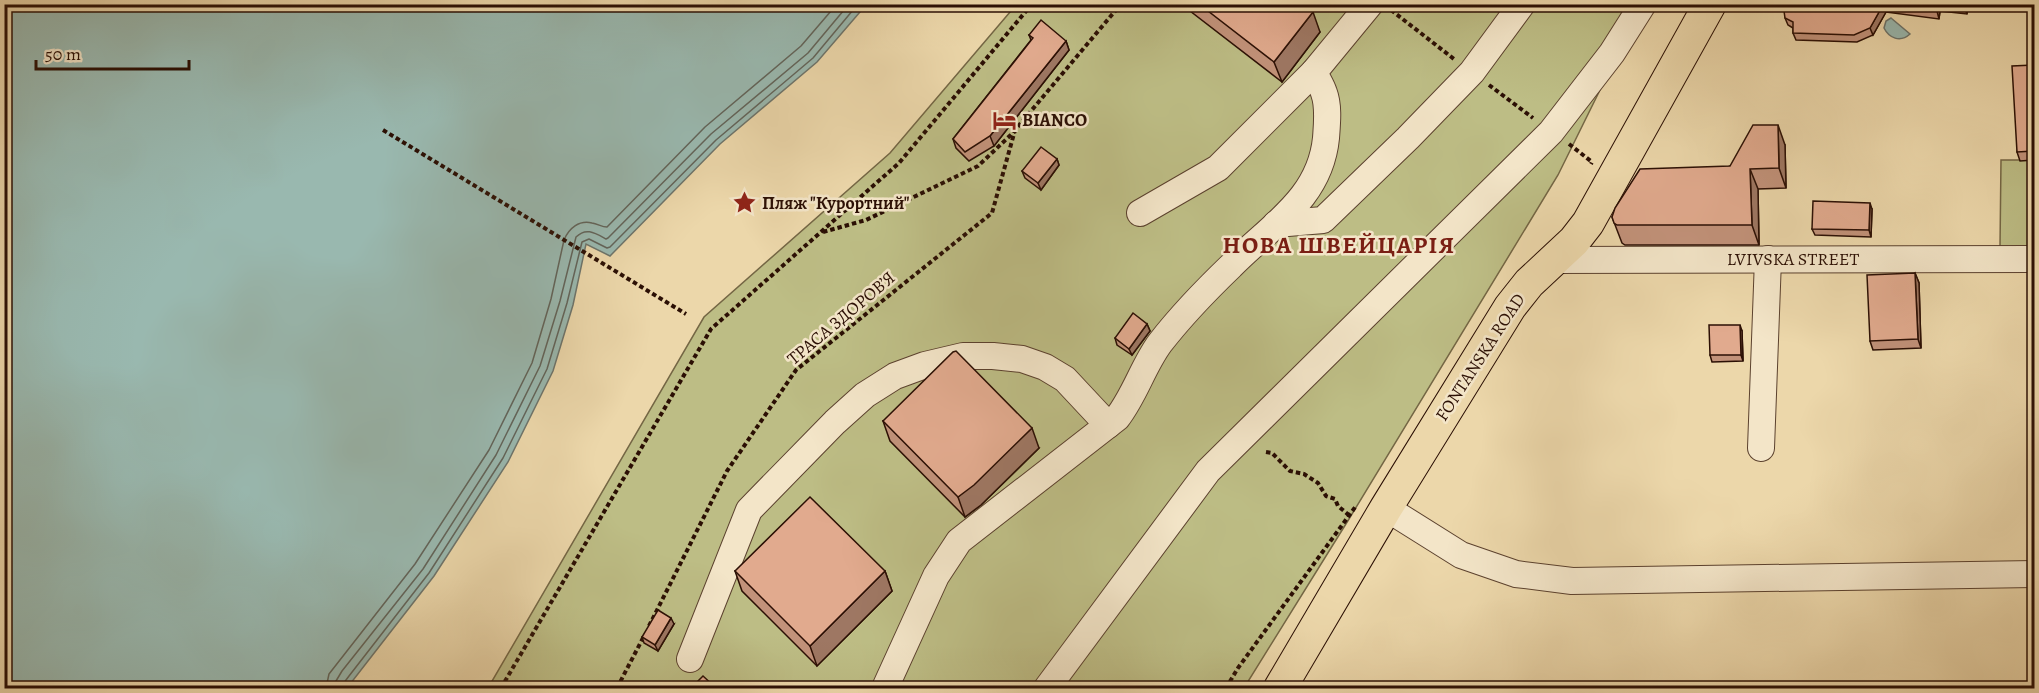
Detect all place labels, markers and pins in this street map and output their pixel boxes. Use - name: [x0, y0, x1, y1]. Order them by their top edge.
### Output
- hotel icon: BIANCO: [991, 107, 1017, 133]
- place label: BIANCO: [1022, 108, 1087, 132]
- place icon: Пляж "Курортний": [731, 190, 757, 216]
- place label: Пляж "Курортний": [762, 191, 910, 215]

